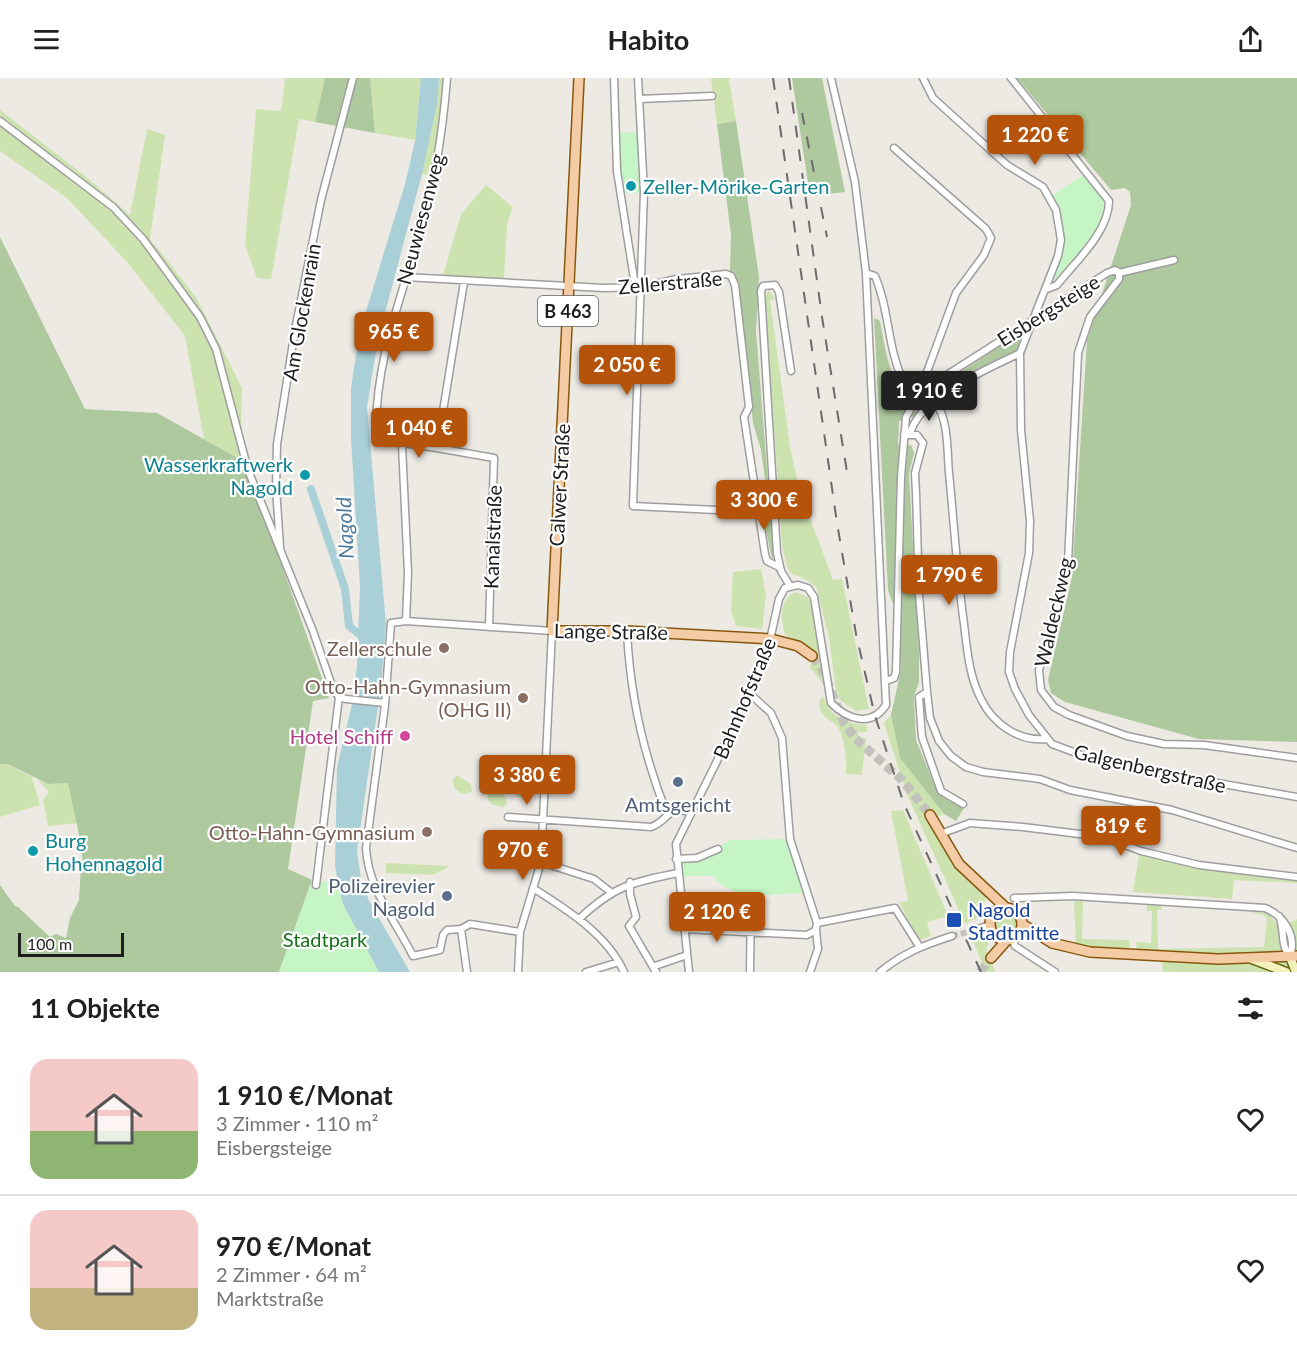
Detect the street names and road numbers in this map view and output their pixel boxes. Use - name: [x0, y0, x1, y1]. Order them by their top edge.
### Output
- street label: Neuwiesenweg: [391, 151, 449, 287]
- street label: Am Glockenrain: [277, 241, 325, 383]
- street label: Zellerstraße: [617, 265, 723, 299]
- street label: Eisbergsteige: [992, 269, 1104, 351]
- road number: B 463: [538, 296, 598, 326]
- street label: Calwer Straße: [544, 423, 574, 547]
- street label: Kanalstraße: [478, 485, 506, 589]
- street label: Waldeckweg: [1029, 555, 1077, 669]
- street label: Lange Straße: [554, 618, 668, 644]
- street label: Bahnhofstraße: [708, 634, 780, 762]
- street label: Galgenbergstraße: [1072, 739, 1228, 797]

